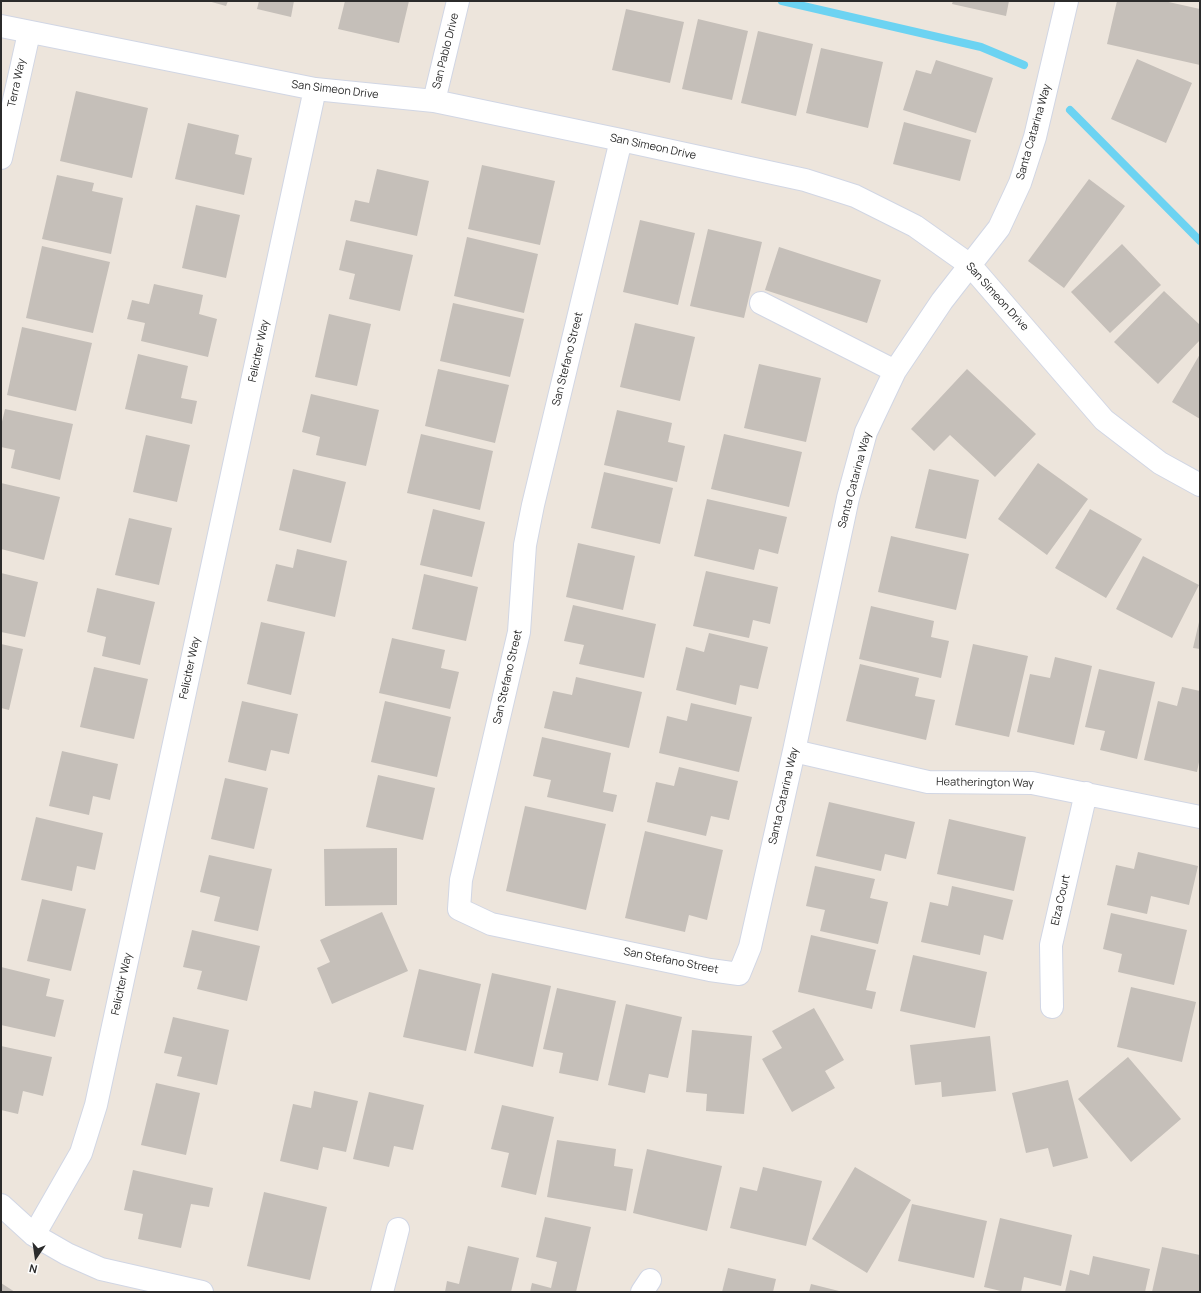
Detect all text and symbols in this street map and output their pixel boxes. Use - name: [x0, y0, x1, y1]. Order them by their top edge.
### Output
- street label: San Pablo Drive: [430, 12, 462, 90]
- street label: Terra Way: [5, 57, 29, 109]
- street label: San Simeon Drive: [291, 78, 379, 102]
- street label: Santa Catarina Way: [1014, 82, 1054, 182]
- street label: San Simeon Drive: [609, 131, 697, 163]
- street label: San Simeon Drive: [963, 260, 1031, 334]
- street label: San Stefano Street: [550, 311, 586, 407]
- street label: Feliciter Way: [246, 319, 272, 383]
- street label: Santa Catarina Way: [836, 430, 874, 530]
- street label: San Stefano Street: [491, 629, 525, 725]
- street label: Feliciter Way: [177, 636, 203, 700]
- street label: Santa Catarina Way: [766, 746, 802, 846]
- street label: Heatherington Way: [936, 776, 1034, 790]
- street label: Elza Court: [1049, 873, 1073, 927]
- street label: San Stefano Street: [622, 945, 720, 977]
- street label: Feliciter Way: [109, 952, 135, 1016]
- north arrow: [16, 1237, 56, 1277]
- text: N: [28, 1261, 39, 1277]

